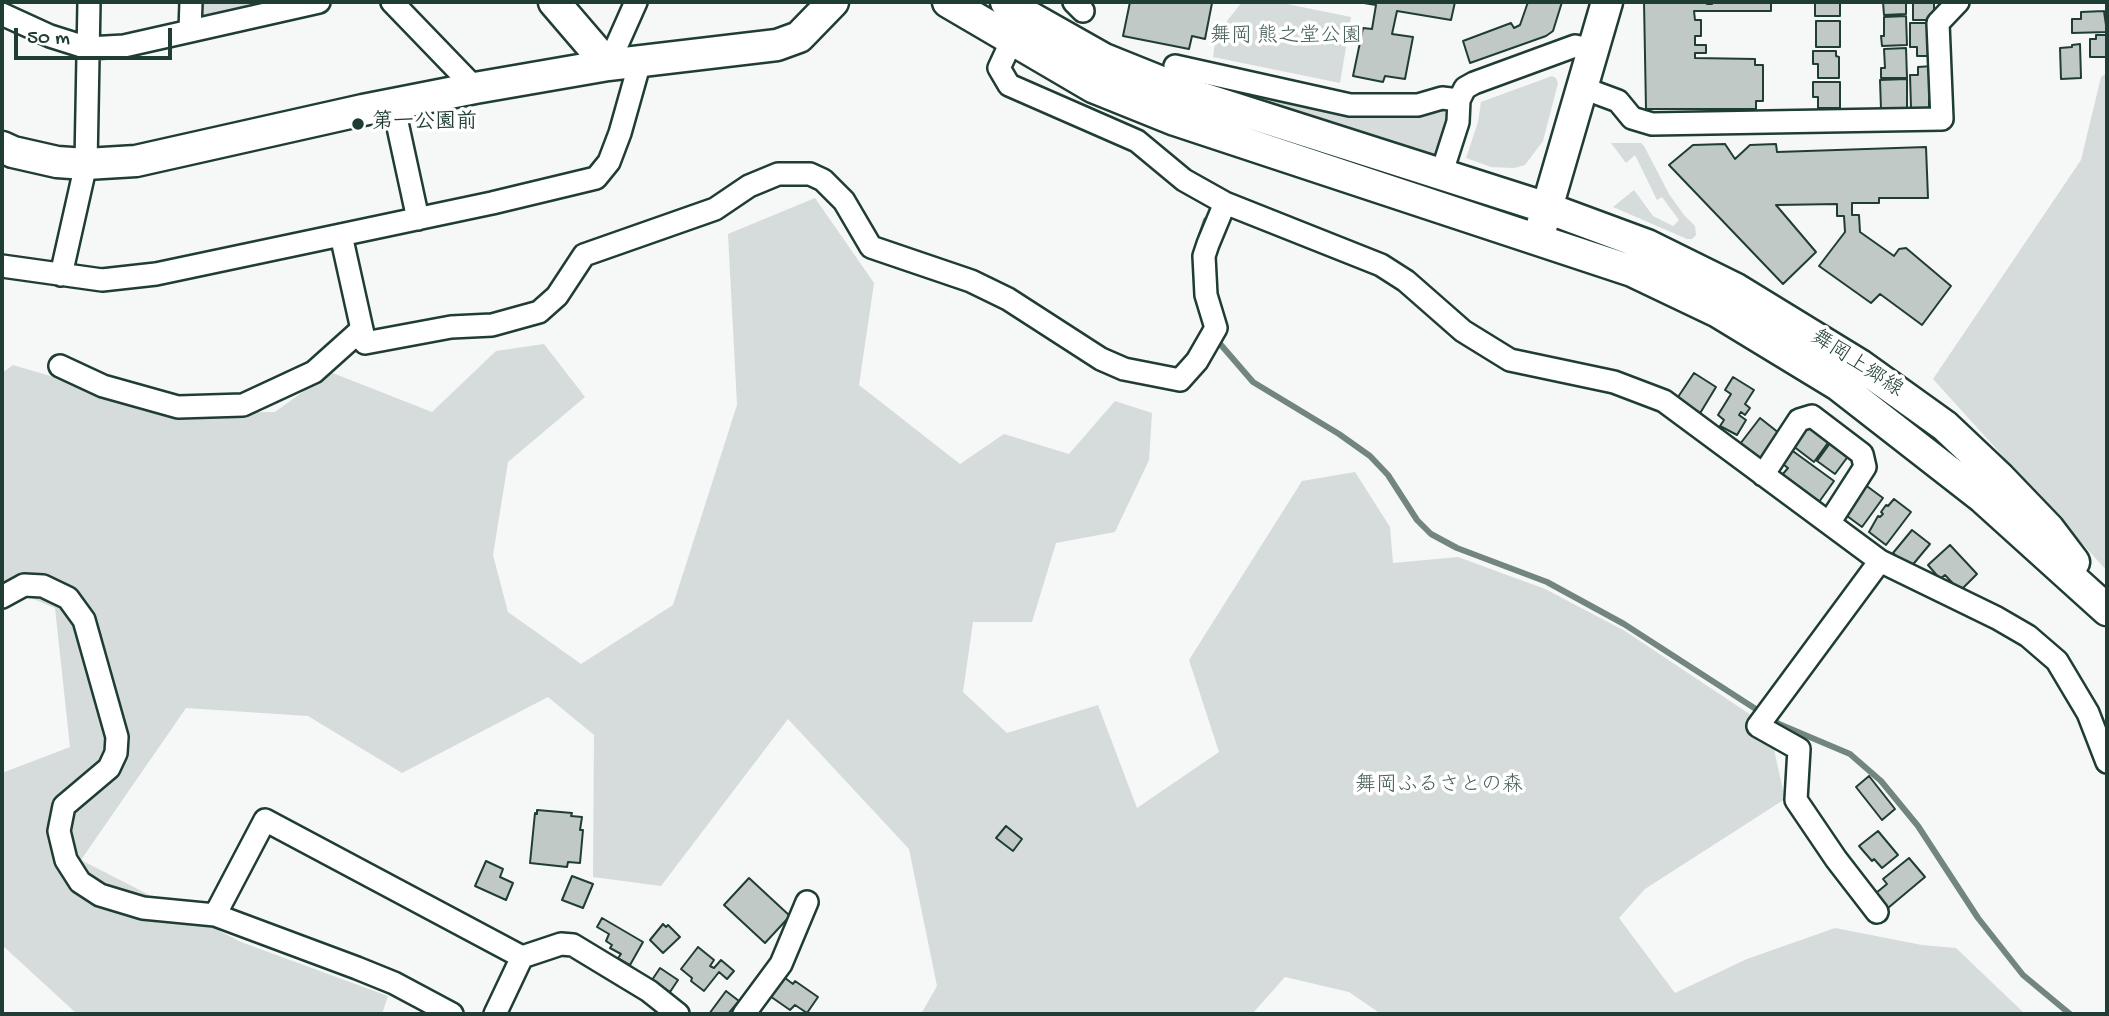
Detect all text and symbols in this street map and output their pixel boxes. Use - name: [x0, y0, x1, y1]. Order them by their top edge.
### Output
- scale bar: [18, 14, 175, 58]
- park label: 舞岡 熊之堂公園: [1210, 25, 1362, 51]
- text: 50 m: [27, 27, 70, 52]
- place label: 第一公園前: [372, 111, 477, 137]
- marker: 第一公園前: [350, 116, 366, 132]
- street label: 舞岡上郷線: [1805, 326, 1907, 404]
- park label: 舞岡ふるさとの森: [1355, 774, 1523, 800]

